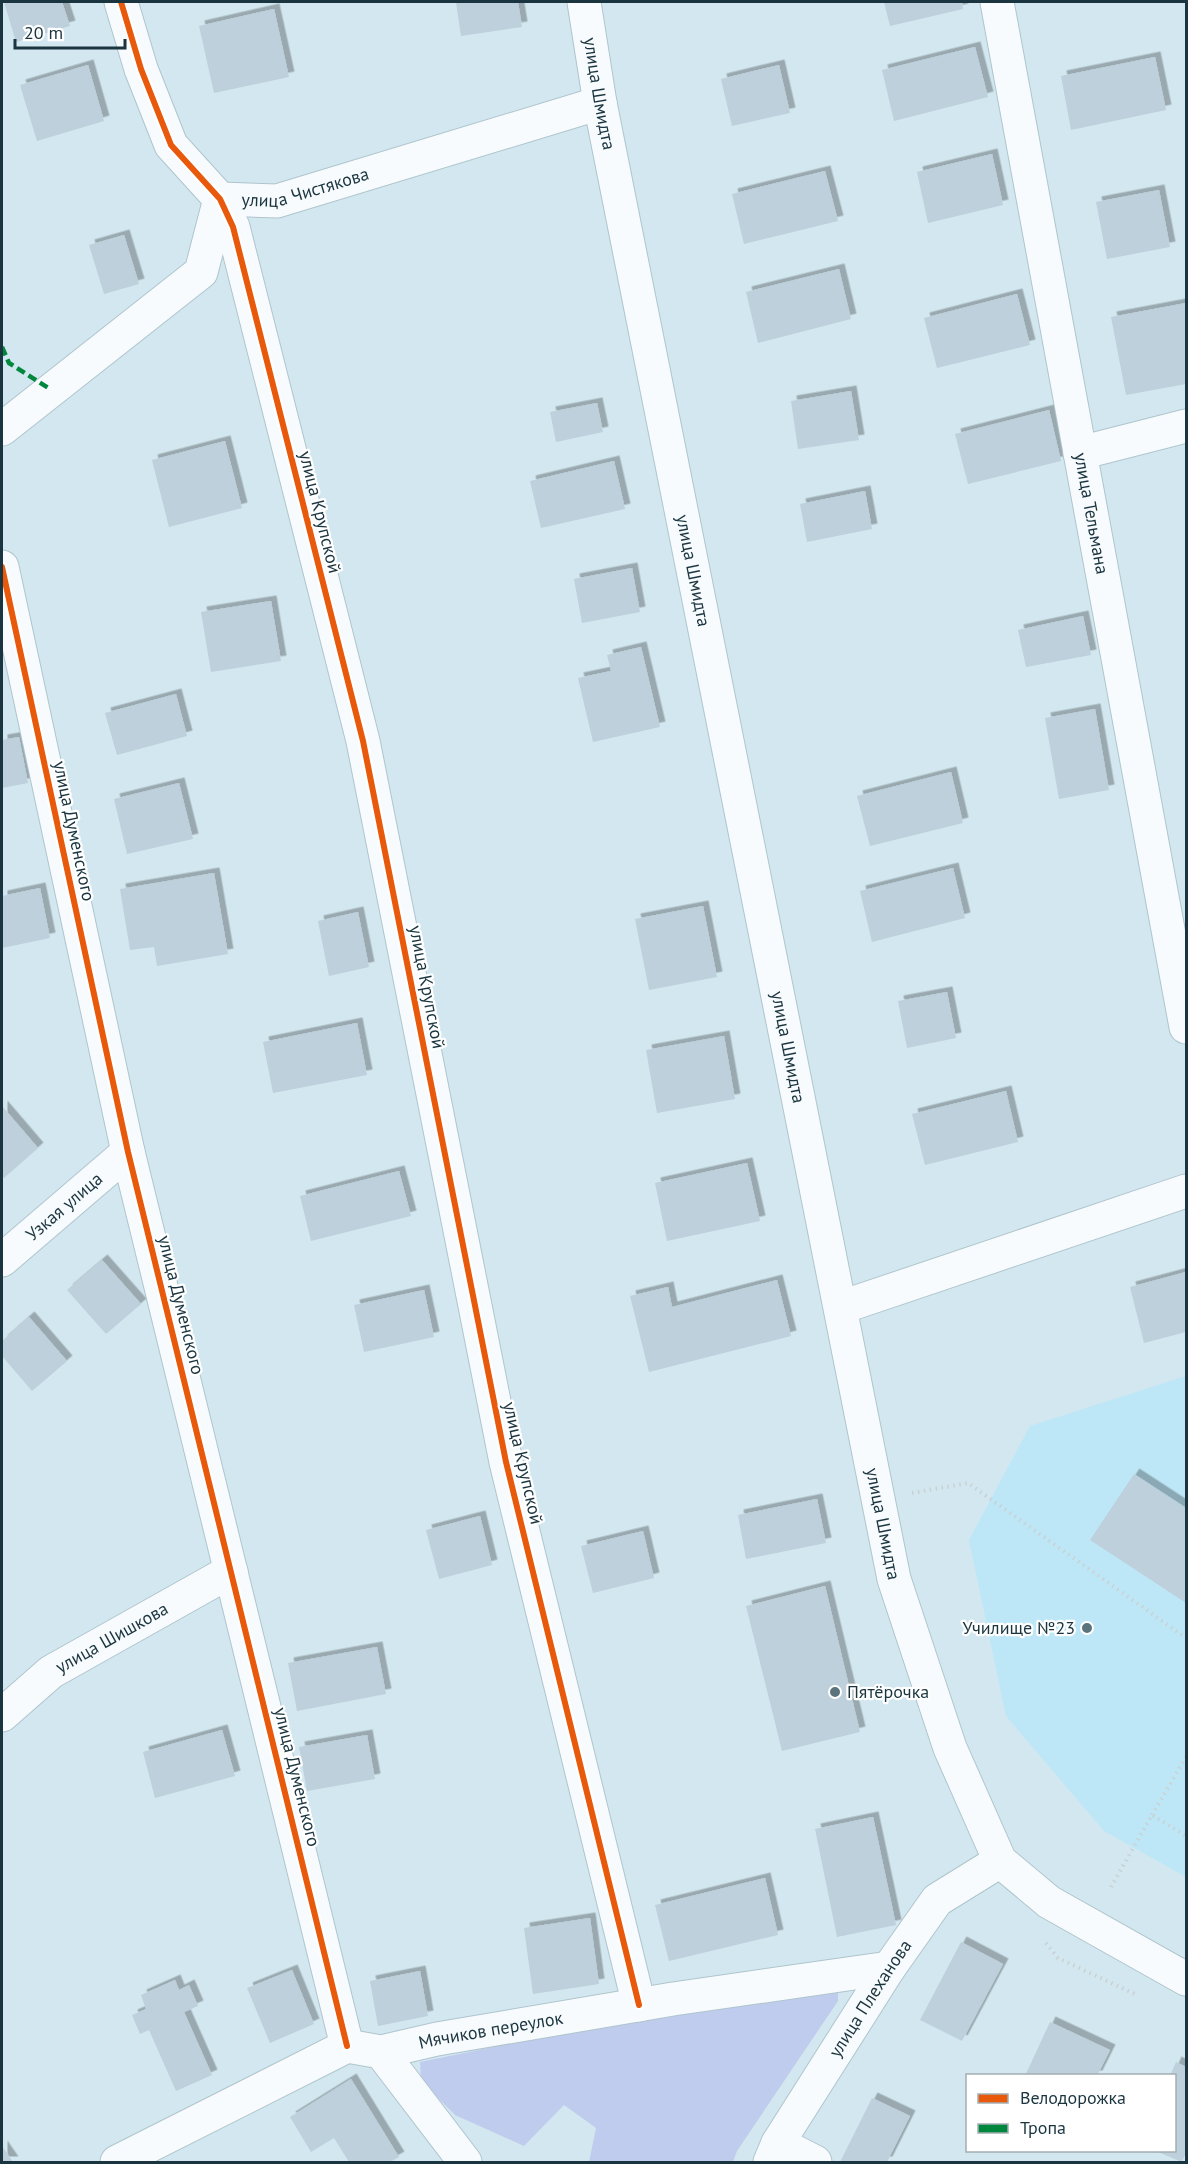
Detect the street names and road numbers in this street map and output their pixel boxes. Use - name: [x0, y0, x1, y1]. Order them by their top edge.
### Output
- street label: улица Шмидта: [579, 36, 621, 152]
- street label: улица Чистякова: [241, 162, 372, 212]
- street label: улица Крупской: [294, 448, 347, 575]
- street label: улица Тельмана: [1069, 451, 1114, 576]
- street label: улица Шмидта: [671, 512, 716, 628]
- street label: улица Думенского: [48, 759, 101, 903]
- street label: улица Крупской: [404, 923, 451, 1051]
- street label: улица Шмидта: [766, 989, 811, 1105]
- street label: Узкая улица: [21, 1167, 107, 1245]
- street label: улица Думенского: [153, 1233, 210, 1377]
- street label: улица Крупской: [498, 1399, 549, 1526]
- street label: улица Шмидта: [861, 1466, 906, 1582]
- street label: улица Шишкова: [51, 1597, 172, 1678]
- street label: улица Думенского: [269, 1705, 326, 1849]
- street label: улица Плеханова: [823, 1935, 916, 2062]
- street label: Мячиков переулок: [416, 2006, 565, 2054]

